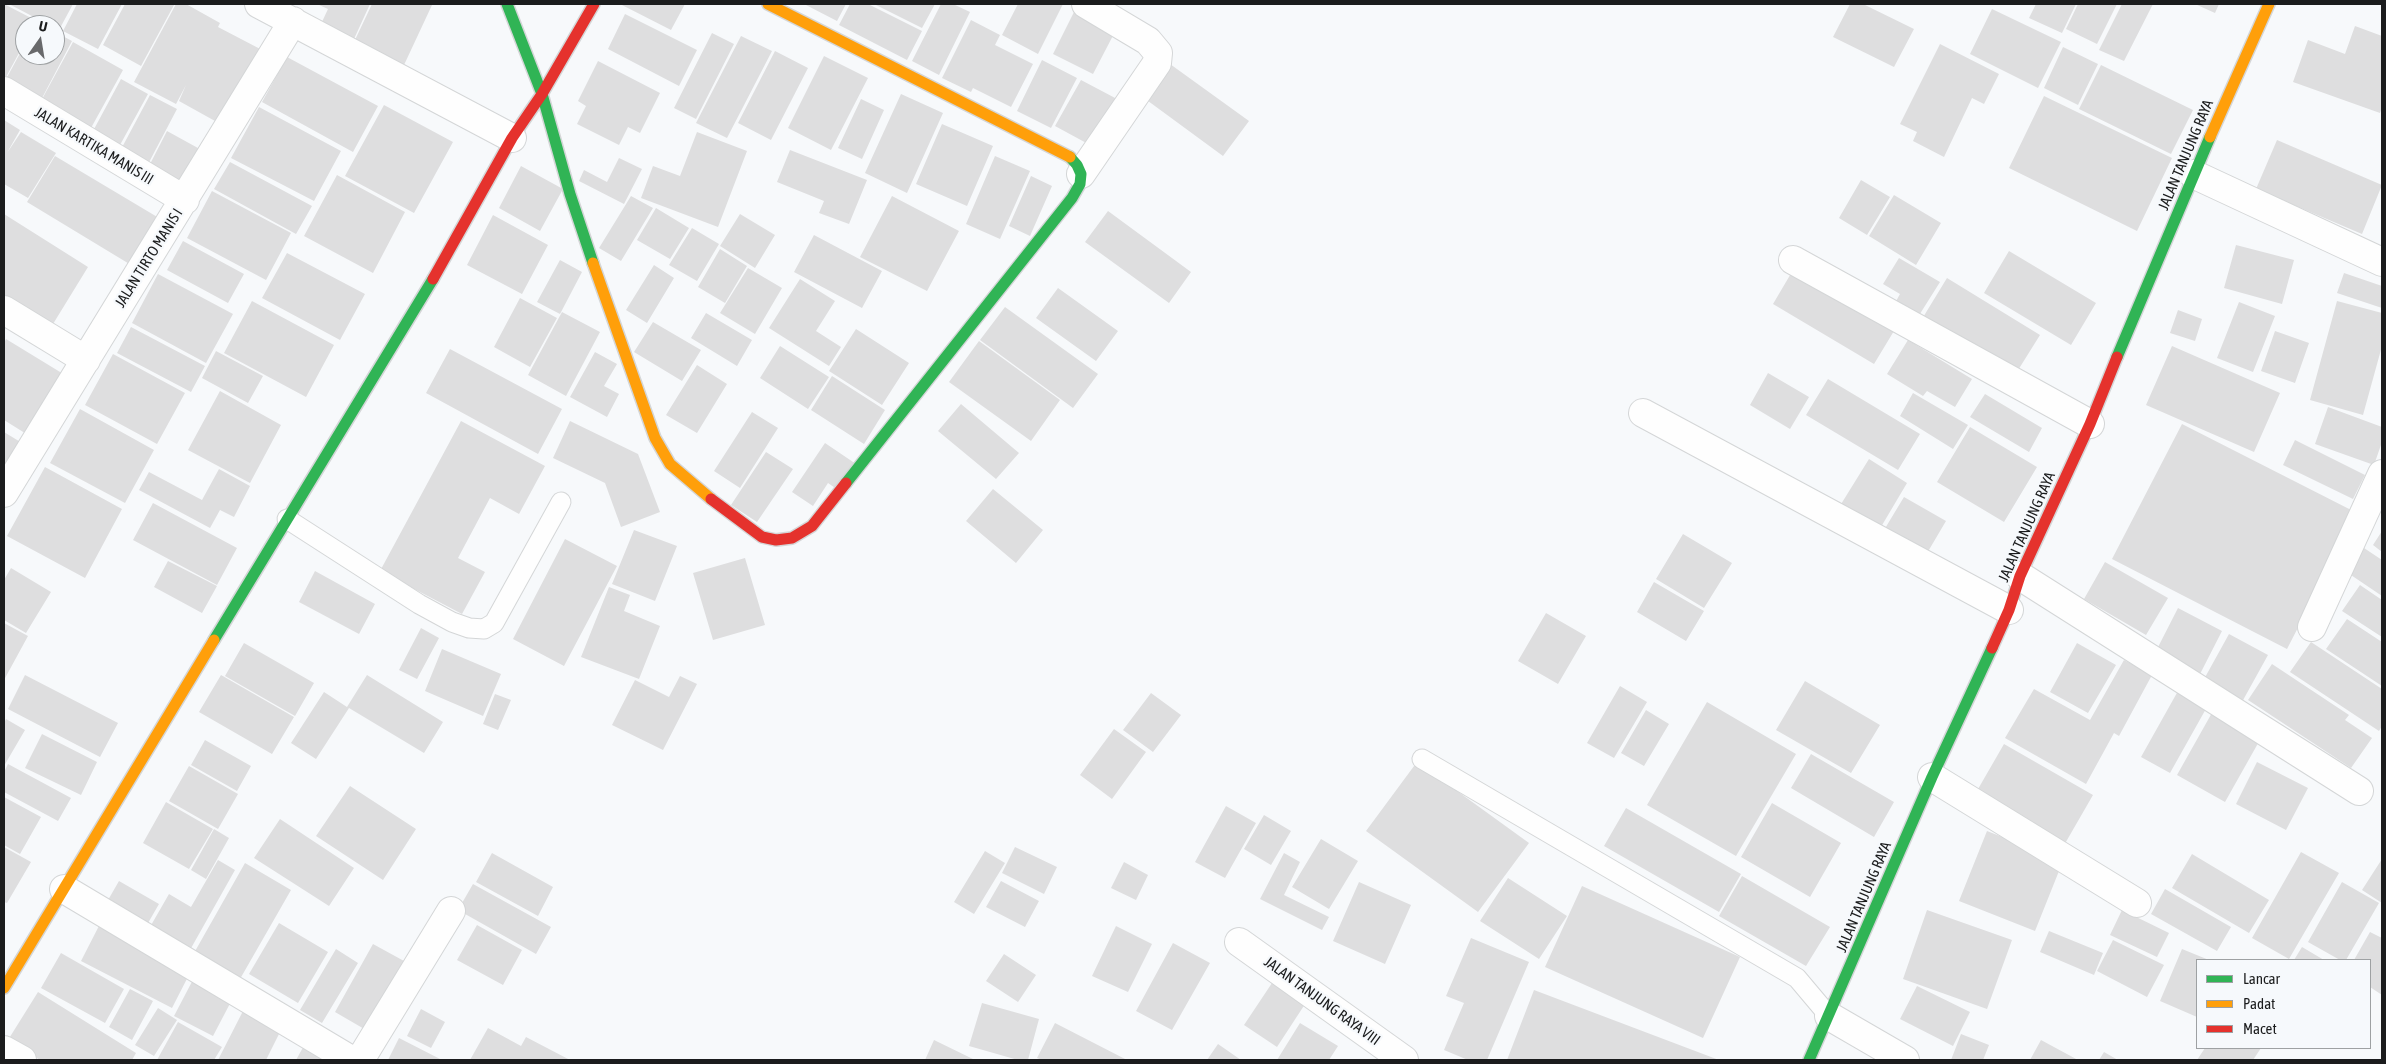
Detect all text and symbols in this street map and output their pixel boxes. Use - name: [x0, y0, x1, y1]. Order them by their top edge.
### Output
- north arrow: [15, 15, 65, 65]
- text: U: [37, 18, 49, 35]
- street label: JALAN TANJUNG RAYA: [2155, 97, 2217, 213]
- street label: JALAN KARTIKA MANIS III: [31, 103, 157, 189]
- street label: JALAN TIRTO MANIS I: [111, 205, 187, 311]
- street label: JALAN TANJUNG RAYA: [1995, 469, 2059, 585]
- street label: JALAN TANJUNG RAYA: [1833, 839, 1895, 955]
- street label: JALAN TANJUNG RAYA VIII: [1260, 953, 1384, 1049]
- legend: [2196, 959, 2371, 1049]
- text: Lancar: [2243, 970, 2280, 987]
- text: Padat: [2243, 995, 2275, 1012]
- text: Macet: [2243, 1020, 2277, 1037]

